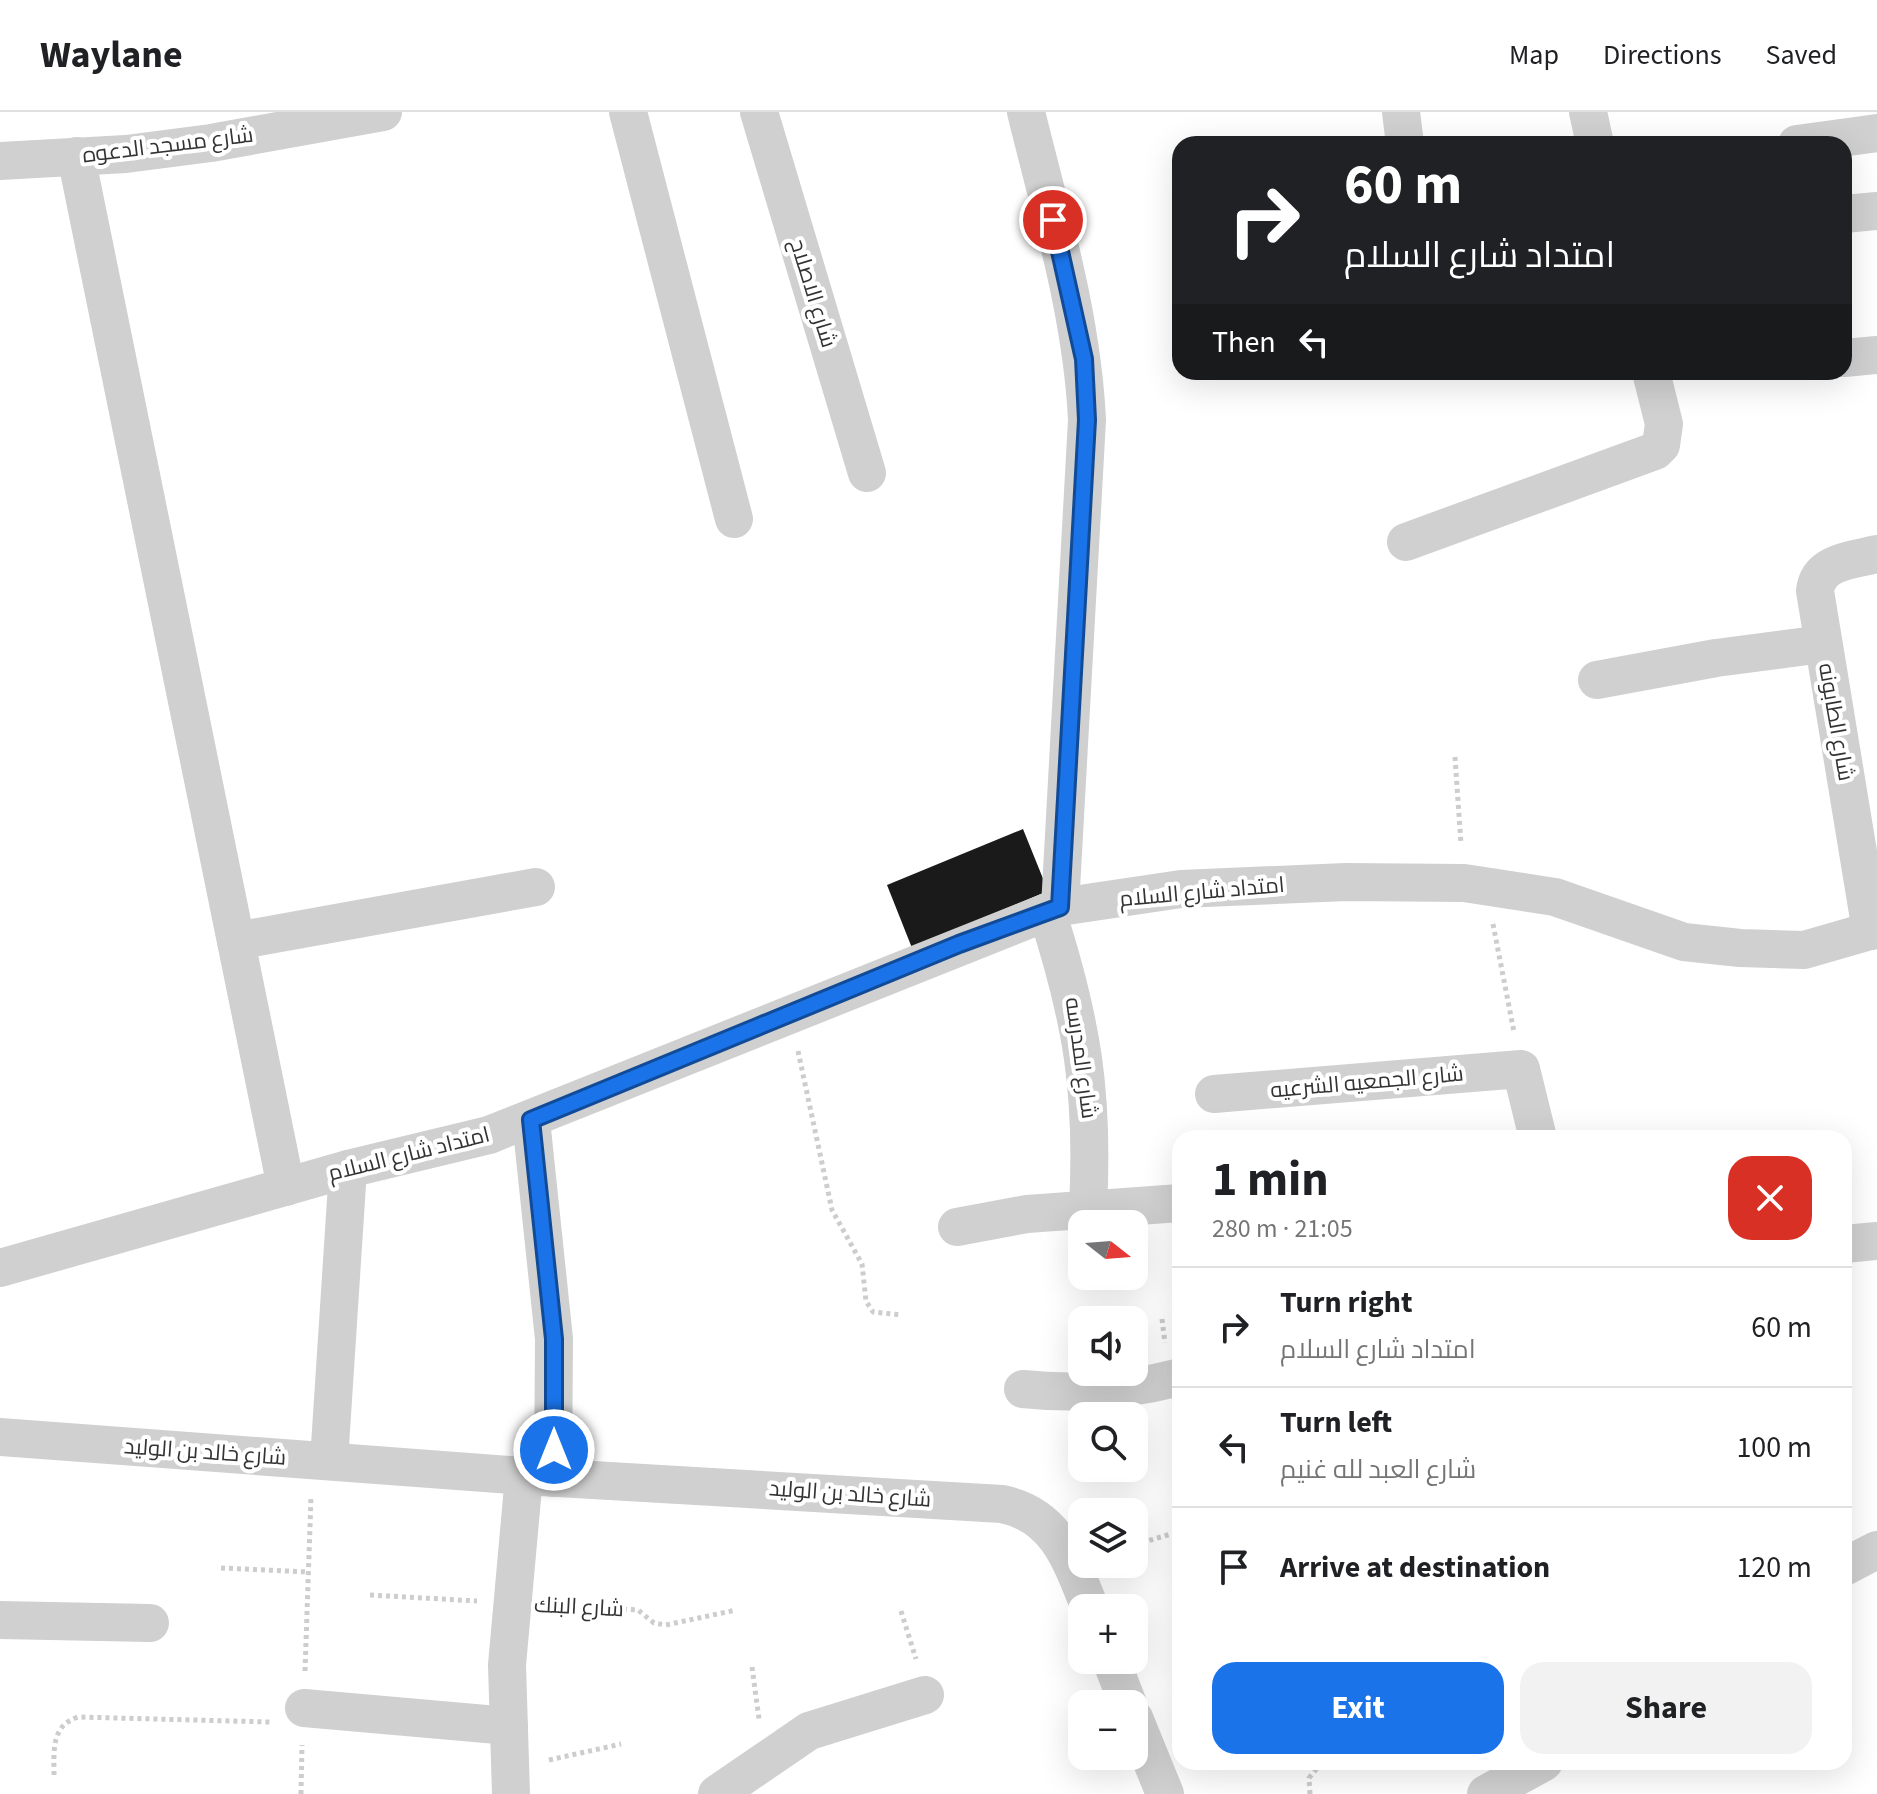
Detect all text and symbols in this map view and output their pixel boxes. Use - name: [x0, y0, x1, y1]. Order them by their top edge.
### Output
- text: Waylane: [40, 28, 183, 82]
- text: Map: [1509, 35, 1559, 75]
- text: Directions: [1603, 35, 1722, 75]
- text: Saved: [1766, 35, 1837, 75]
- street label: شارع مسجد الدعوه: [81, 119, 255, 171]
- text: 60 m: [1344, 146, 1462, 225]
- icon: right: [1212, 168, 1316, 272]
- pin: [1019, 186, 1087, 254]
- icon: arrive: [1031, 198, 1075, 242]
- text: امتداد شارع السلام: [1344, 230, 1615, 281]
- street label: شارع الاصلاح: [781, 234, 845, 352]
- icon: left: [1292, 320, 1336, 364]
- text: Then: [1212, 321, 1276, 364]
- street label: شارع الطابونه: [1810, 661, 1862, 783]
- street label: امتداد شارع السلام: [1118, 869, 1286, 915]
- street label: شارع المدرسه: [1057, 995, 1105, 1121]
- street label: شارع الجمعيه الشرعيه: [1269, 1058, 1465, 1106]
- street label: امتداد شارع السلام: [325, 1118, 493, 1190]
- text: 1 min: [1212, 1146, 1329, 1214]
- button: close: [1728, 1156, 1812, 1240]
- north arrow: [1068, 1210, 1148, 1290]
- map controls: [1068, 1210, 1148, 1770]
- text: 280 m · 21:05: [1212, 1210, 1353, 1247]
- text: Turn right: [1280, 1281, 1412, 1324]
- icon: right: [1212, 1305, 1256, 1349]
- button: sound: [1068, 1306, 1148, 1386]
- text: 60 m: [1751, 1306, 1812, 1349]
- text: امتداد شارع السلام: [1280, 1331, 1476, 1368]
- text: Turn left: [1280, 1401, 1392, 1444]
- button: search: [1068, 1402, 1148, 1482]
- position arrow: [512, 1408, 596, 1492]
- icon: left: [1212, 1425, 1256, 1469]
- text: 100 m: [1736, 1426, 1812, 1469]
- street label: شارع خالد بن الوليد: [123, 1430, 287, 1474]
- text: شارع العبد لله غنيم: [1280, 1451, 1476, 1488]
- street label: شارع خالد بن الوليد: [768, 1472, 932, 1516]
- button: layers: [1068, 1498, 1148, 1578]
- icon: arrive: [1212, 1545, 1256, 1589]
- text: Arrive at destination: [1280, 1546, 1550, 1589]
- text: 120 m: [1736, 1546, 1812, 1589]
- street label: شارع البنك: [533, 1589, 625, 1625]
- button: +: [1068, 1594, 1148, 1674]
- button: Exit: [1212, 1662, 1504, 1754]
- button: Share: [1520, 1662, 1812, 1754]
- button: −: [1068, 1690, 1148, 1770]

